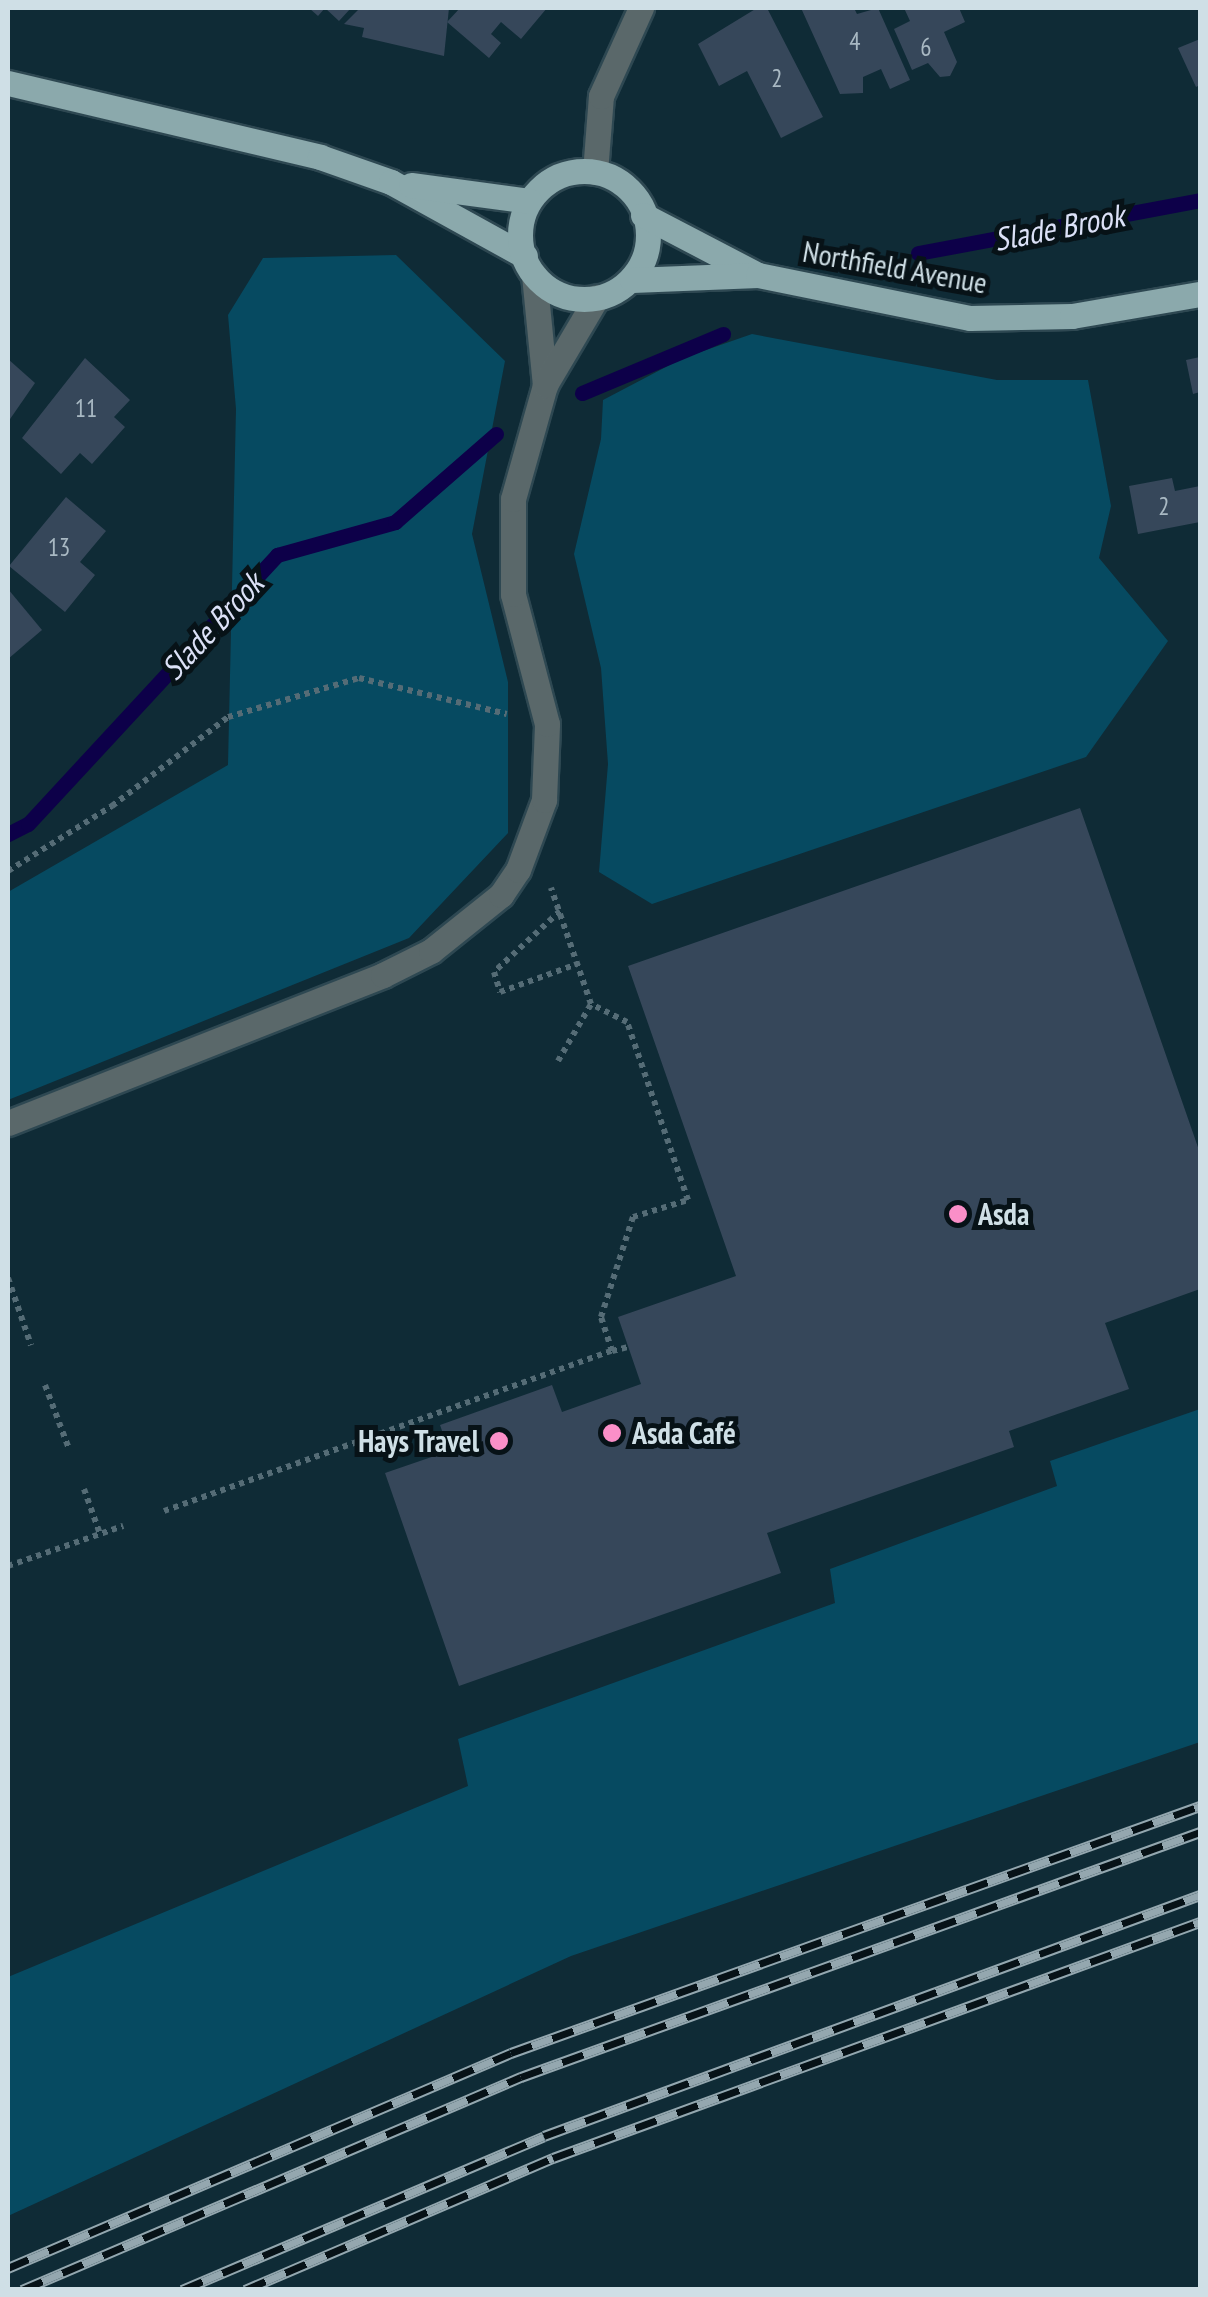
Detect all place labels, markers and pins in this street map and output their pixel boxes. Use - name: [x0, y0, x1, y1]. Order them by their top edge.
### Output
- place label: Asda: [978, 1196, 1029, 1232]
- marker: Asda: [947, 1203, 969, 1225]
- place label: Asda Café: [632, 1415, 736, 1451]
- marker: Asda Café: [601, 1422, 623, 1444]
- place label: Hays Travel: [357, 1423, 479, 1459]
- marker: Hays Travel: [488, 1430, 510, 1452]

